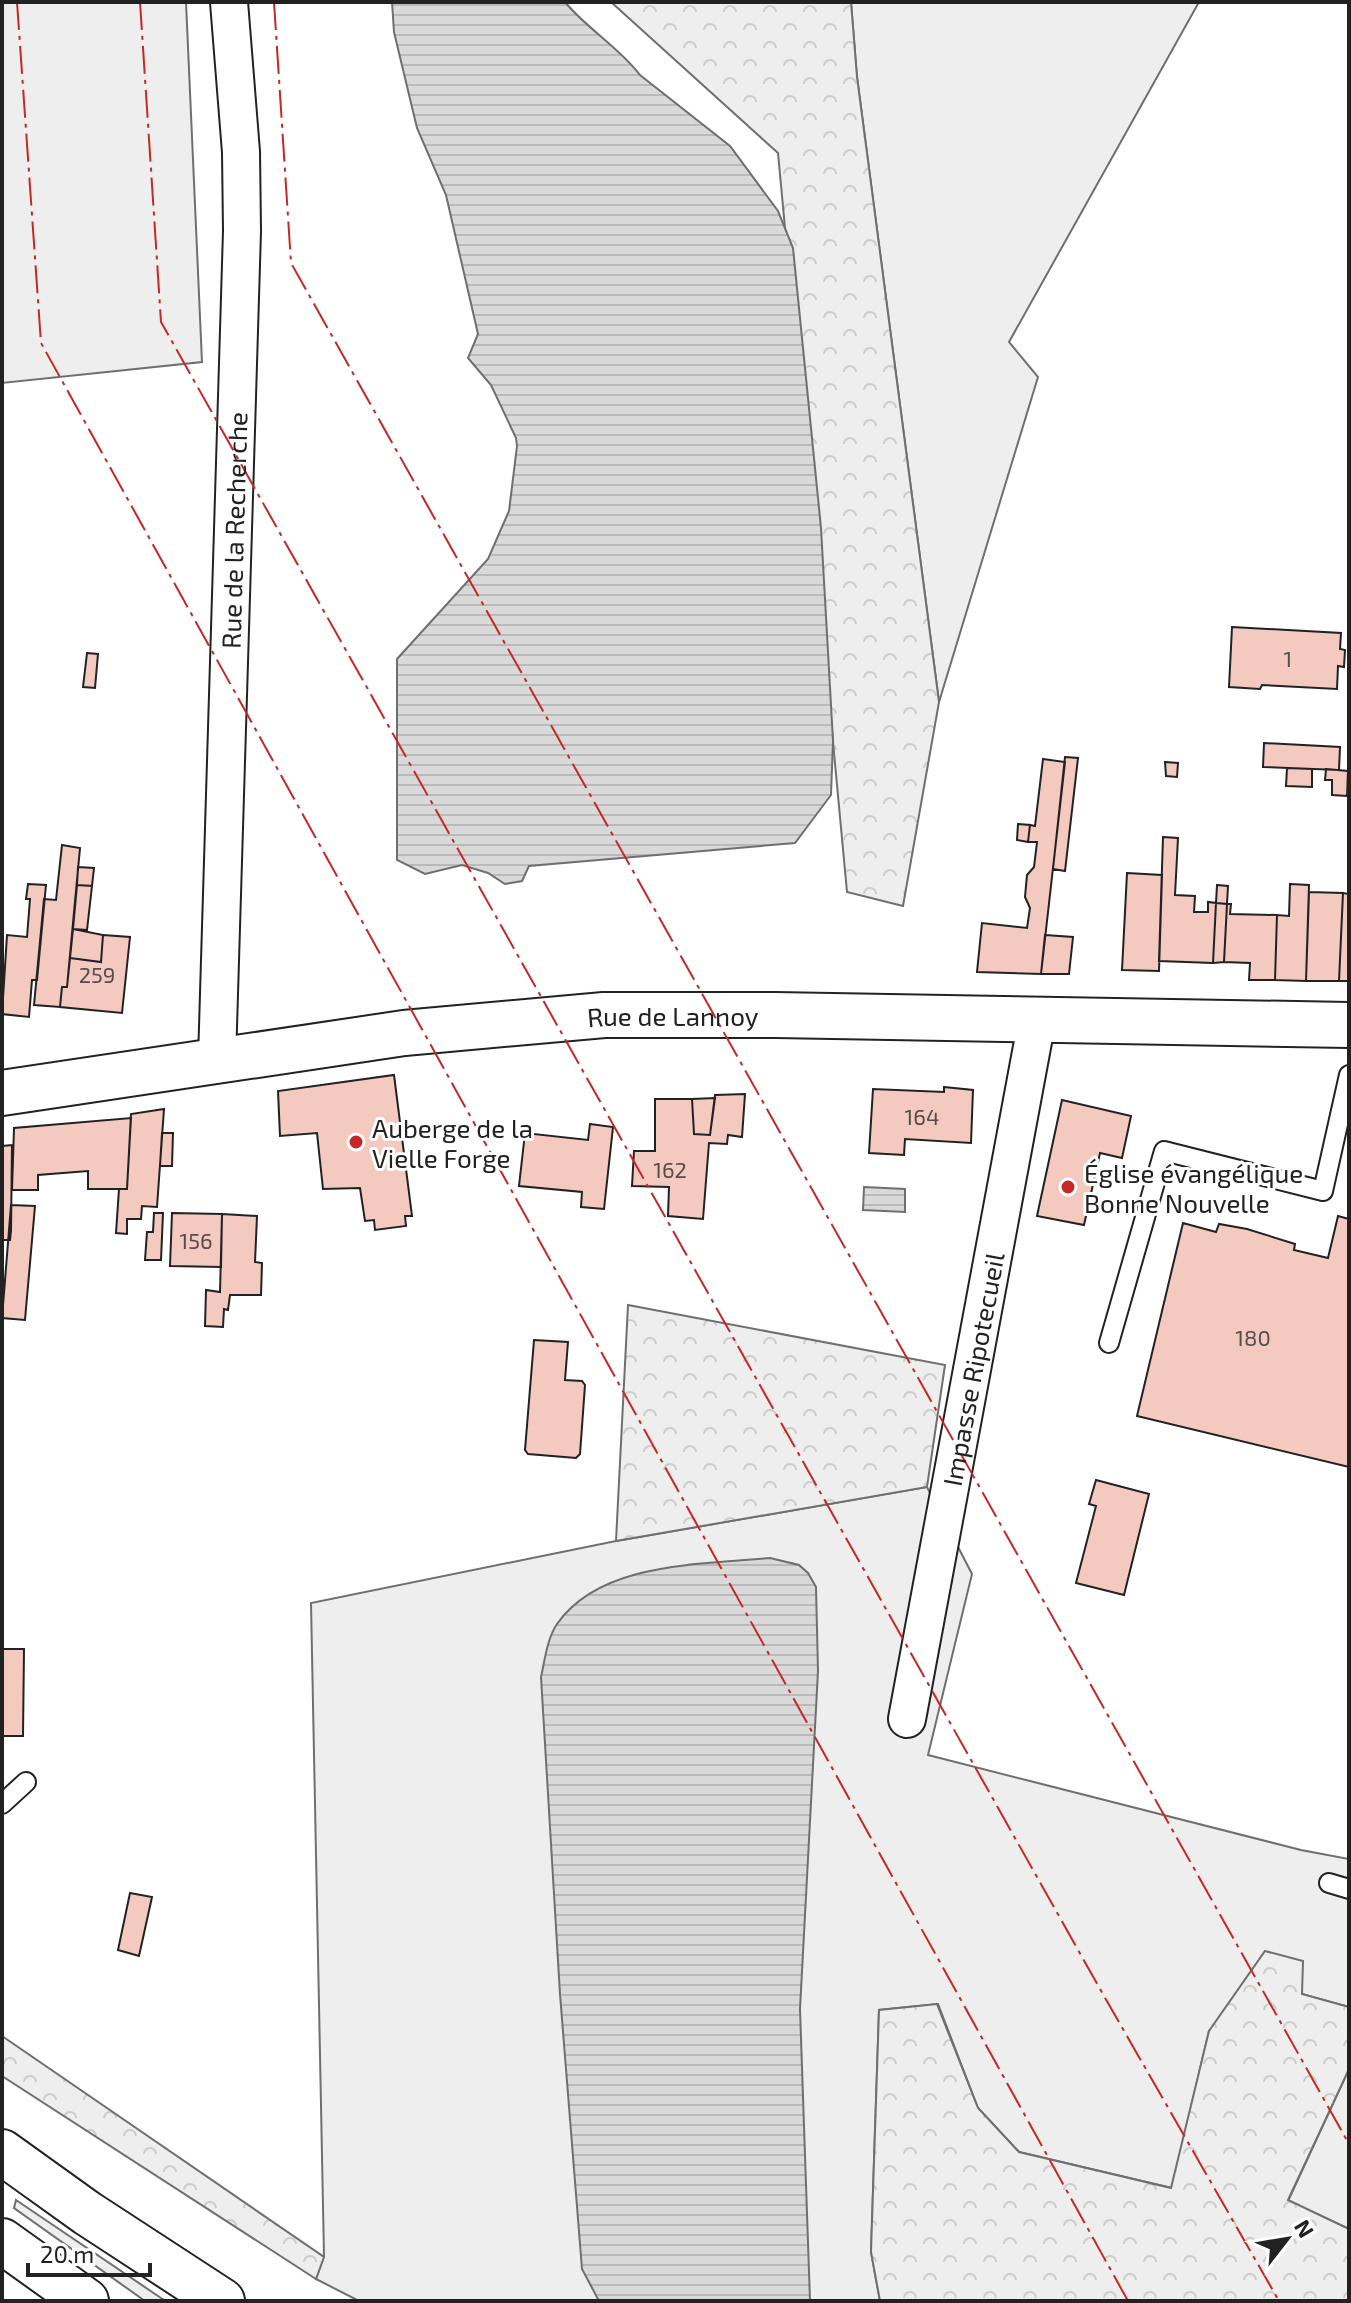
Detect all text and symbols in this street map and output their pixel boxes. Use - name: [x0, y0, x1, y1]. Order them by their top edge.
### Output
- street label: Rue de la Recherche: [214, 411, 252, 649]
- house number: 1: [1284, 645, 1292, 671]
- house number: 259: [79, 961, 115, 987]
- street label: Rue de Lannoy: [586, 1000, 759, 1032]
- house number: 164: [905, 1103, 939, 1129]
- place label: Auberge de la Vielle Forge: [372, 1112, 533, 1173]
- marker: Auberge de la Vielle Forge: [347, 1133, 365, 1151]
- house number: 162: [653, 1156, 687, 1182]
- place label: Église évangélique Bonne Nouvelle: [1084, 1157, 1303, 1218]
- marker: Église évangélique Bonne Nouvelle: [1059, 1178, 1077, 1196]
- house number: 156: [179, 1227, 213, 1253]
- street label: Impasse Ripotecueil: [935, 1249, 1009, 1488]
- house number: 180: [1235, 1324, 1271, 1350]
- north arrow: [1247, 2199, 1327, 2279]
- text: N: [1290, 2215, 1320, 2242]
- scale bar: [28, 2227, 150, 2277]
- text: 20 m: [40, 2239, 94, 2268]

